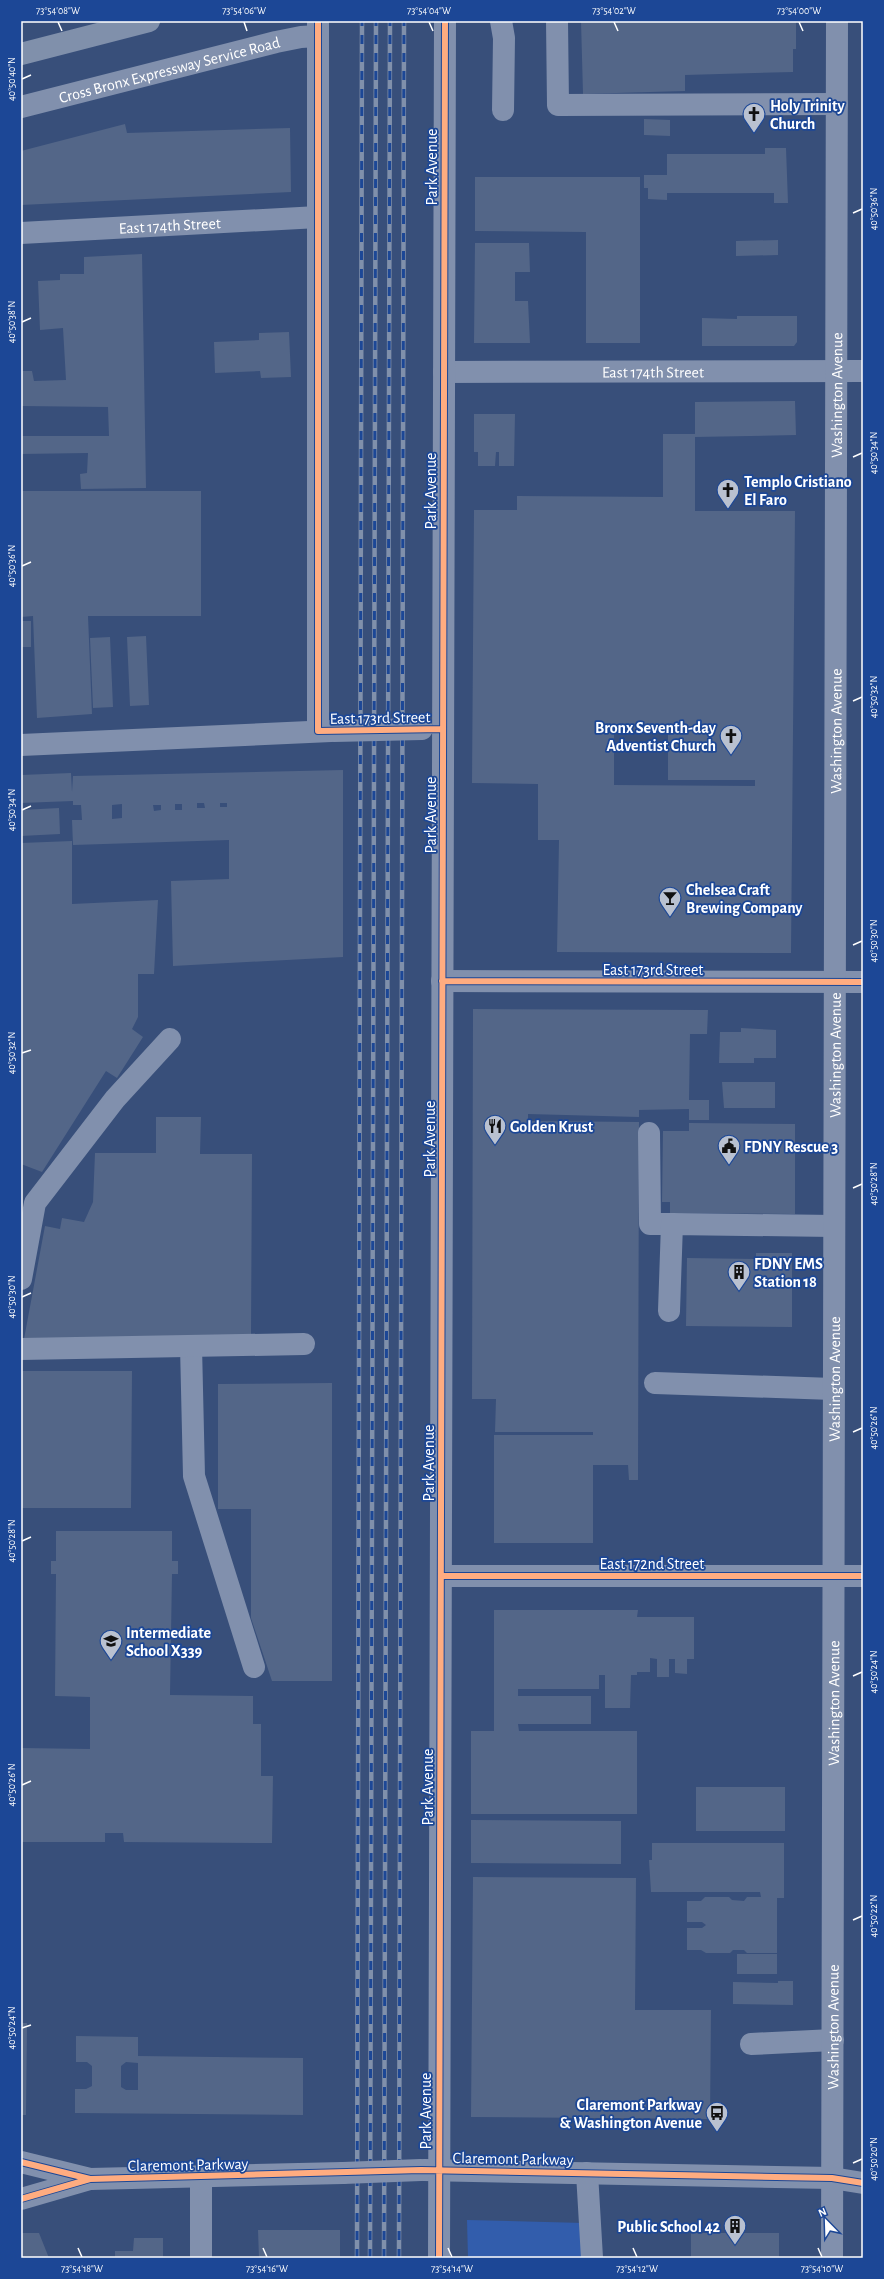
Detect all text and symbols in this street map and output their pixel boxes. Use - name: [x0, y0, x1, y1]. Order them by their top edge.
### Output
- text: 73°54'08"W: [36, 6, 80, 16]
- text: 73°54'06"W: [222, 6, 266, 16]
- text: 73°54'04"W: [407, 6, 451, 16]
- text: 73°54'02"W: [592, 6, 636, 16]
- text: 73°54'00"W: [777, 6, 821, 16]
- street label: Cross Bronx Expressway Service Road: [57, 34, 282, 106]
- text: 40°50'40"N: [7, 57, 17, 101]
- place label: Holy Trinity Church: [770, 98, 845, 132]
- church icon: Holy Trinity Church: [741, 101, 767, 134]
- street label: Park Avenue: [424, 129, 440, 205]
- text: 40°50'36"N: [869, 188, 879, 230]
- street label: East 174th Street: [118, 215, 221, 237]
- text: 40°50'38"N: [7, 301, 17, 343]
- street label: Washington Avenue: [829, 332, 845, 458]
- street label: East 174th Street: [602, 364, 704, 381]
- text: 40°50'34"N: [869, 432, 879, 474]
- street label: Park Avenue: [423, 453, 439, 529]
- place label: Templo Cristiano El Faro: [744, 474, 852, 508]
- church icon: Templo Cristiano El Faro: [715, 477, 741, 510]
- text: 40°50'36"N: [7, 545, 17, 587]
- street label: Washington Avenue: [828, 668, 845, 794]
- text: 40°50'32"N: [869, 676, 879, 718]
- street label: East 173rd Street: [329, 709, 431, 727]
- place label: Bronx Seventh-day Adventist Church: [595, 720, 717, 754]
- church icon: Bronx Seventh-day Adventist Church: [718, 723, 744, 756]
- street label: Park Avenue: [423, 777, 439, 853]
- text: 40°50'34"N: [7, 789, 17, 831]
- place label: Chelsea Craft Brewing Company: [686, 882, 803, 917]
- bar icon: Chelsea Craft Brewing Company: [657, 885, 683, 918]
- text: 40°50'30"N: [869, 919, 879, 963]
- street label: East 173rd Street: [603, 962, 703, 978]
- street label: Washington Avenue: [828, 992, 844, 1118]
- text: 40°50'32"N: [7, 1032, 17, 1074]
- street label: Park Avenue: [422, 1101, 438, 1177]
- restaurant icon: Golden Krust: [482, 1113, 508, 1146]
- place label: Golden Krust: [510, 1119, 594, 1135]
- public building icon: FDNY Rescue 3: [716, 1133, 742, 1166]
- place label: FDNY Rescue 3: [744, 1139, 838, 1155]
- text: 40°50'28"N: [869, 1162, 879, 1206]
- place label: FDNY EMS Station 18: [754, 1256, 823, 1290]
- building icon: FDNY EMS Station 18: [726, 1259, 752, 1292]
- text: 40°50'30"N: [7, 1275, 17, 1319]
- street label: Washington Avenue: [827, 1316, 843, 1442]
- text: 40°50'26"N: [869, 1406, 879, 1450]
- street label: Park Avenue: [421, 1425, 437, 1501]
- text: 40°50'28"N: [7, 1519, 17, 1563]
- street label: East 172nd Street: [600, 1556, 704, 1572]
- place label: Intermediate School X339: [126, 1625, 212, 1659]
- school or university icon: Intermediate School X339: [98, 1628, 124, 1661]
- street label: Washington Avenue: [826, 1640, 842, 1766]
- text: 40°50'24"N: [869, 1650, 879, 1694]
- street label: Park Avenue: [420, 1749, 436, 1825]
- text: 40°50'26"N: [7, 1763, 17, 1807]
- text: 40°50'22"N: [869, 1895, 879, 1937]
- street label: Washington Avenue: [825, 1964, 842, 2090]
- text: 40°50'24"N: [7, 2006, 17, 2050]
- street label: Park Avenue: [418, 2073, 434, 2149]
- place label: Claremont Parkway & Washington Avenue: [560, 2097, 703, 2131]
- bus stop icon: Claremont Parkway & Washington Avenue: [704, 2100, 730, 2133]
- text: 40°50'20"N: [869, 2137, 879, 2181]
- street label: Claremont Parkway: [452, 2150, 574, 2169]
- street label: Claremont Parkway: [128, 2156, 249, 2175]
- north arrow: [806, 2201, 846, 2241]
- text: N: [817, 2206, 828, 2219]
- building icon: Public School 42: [722, 2213, 748, 2246]
- place label: Public School 42: [617, 2219, 720, 2235]
- text: 73°54'18"W: [61, 2264, 103, 2274]
- text: 73°54'16"W: [246, 2264, 288, 2274]
- text: 73°54'14"W: [431, 2264, 473, 2274]
- text: 73°54'12"W: [616, 2264, 658, 2274]
- text: 73°54'10"W: [801, 2264, 843, 2274]

